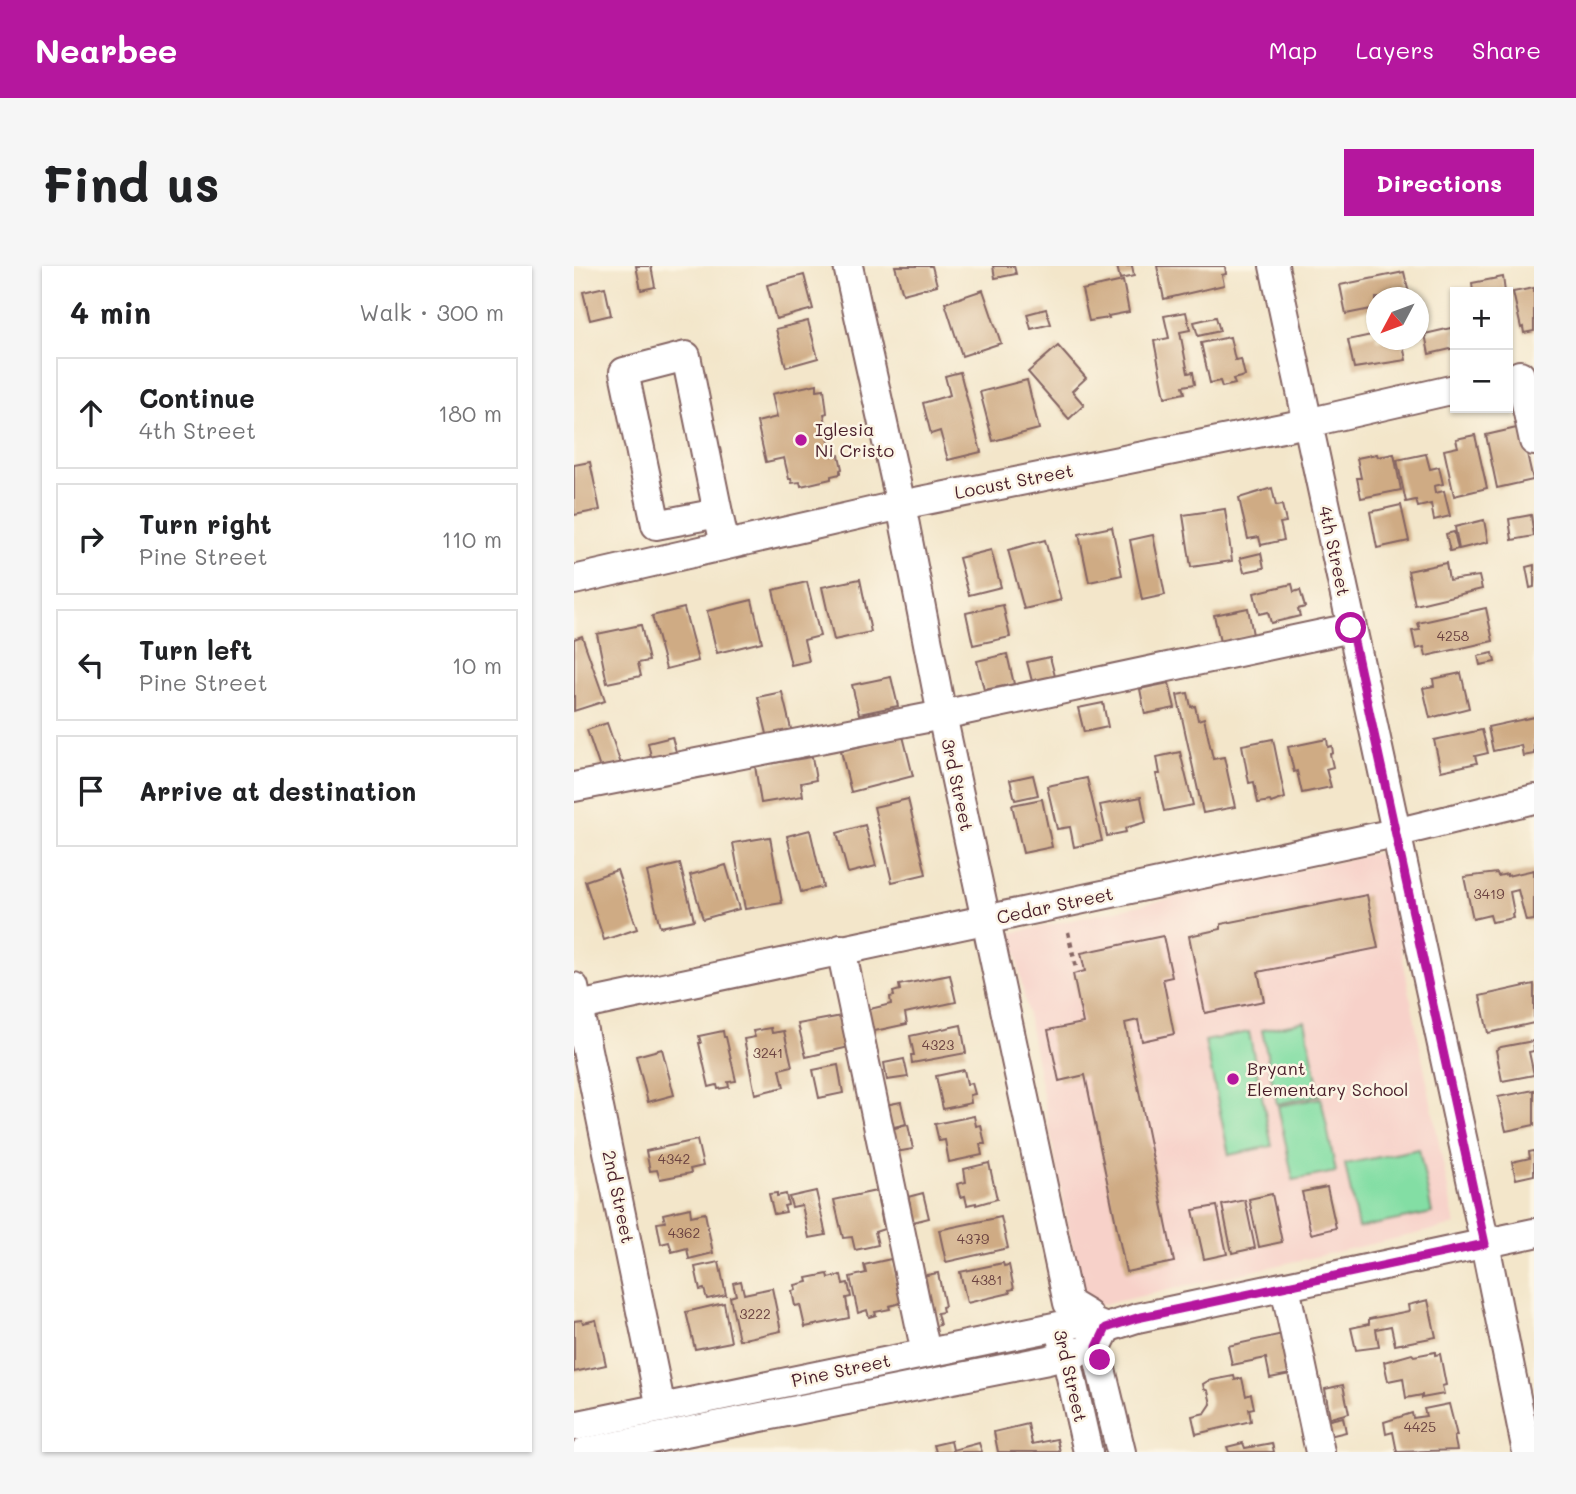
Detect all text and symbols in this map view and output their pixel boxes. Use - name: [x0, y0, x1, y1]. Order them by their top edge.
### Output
- text: Nearbee: [35, 28, 178, 71]
- text: Map: [1269, 34, 1317, 65]
- text: Layers: [1355, 34, 1434, 65]
- text: Share: [1472, 34, 1541, 65]
- button: Directions: [1344, 149, 1534, 216]
- text: Find us: [42, 151, 220, 214]
- north arrow: [1366, 287, 1429, 350]
- map controls: [1450, 287, 1513, 413]
- button: +: [1450, 287, 1513, 350]
- text: 4 min: [70, 292, 151, 332]
- text: Walk · 300 m: [359, 297, 504, 327]
- button: −: [1450, 350, 1513, 413]
- text: Continue: [139, 381, 255, 415]
- icon: ahead: [72, 394, 110, 432]
- text: 180 m: [438, 398, 502, 428]
- text: 4th Street: [139, 415, 256, 445]
- place label: Iglesia Ni Cristo: [815, 417, 895, 462]
- marker: Iglesia Ni Cristo: [793, 432, 809, 448]
- street label: Locust Street: [952, 458, 1075, 504]
- street label: 4th Street: [1314, 503, 1356, 598]
- text: Turn right: [139, 507, 272, 541]
- icon: right: [72, 520, 110, 558]
- text: 110 m: [442, 524, 502, 554]
- text: Pine Street: [139, 541, 268, 571]
- route start: [1335, 612, 1366, 643]
- house number: 4258: [1437, 626, 1469, 645]
- text: Turn left: [139, 633, 252, 667]
- icon: left: [72, 646, 110, 684]
- text: 10 m: [452, 650, 502, 680]
- text: Pine Street: [139, 667, 268, 697]
- street label: 3rd Street: [936, 736, 979, 833]
- icon: arrive: [72, 772, 110, 810]
- text: Arrive at destination: [139, 774, 416, 808]
- street label: Cedar Street: [994, 881, 1115, 929]
- house number: 3419: [1474, 884, 1504, 903]
- house number: 4323: [922, 1035, 954, 1054]
- house number: 3241: [753, 1043, 783, 1062]
- place label: Bryant Elementary School: [1247, 1056, 1409, 1101]
- marker: Bryant Elementary School: [1225, 1071, 1241, 1087]
- street label: 2nd Street: [597, 1148, 641, 1245]
- house number: 4342: [658, 1149, 690, 1168]
- house number: 4362: [668, 1223, 700, 1242]
- house number: 4379: [957, 1229, 989, 1248]
- house number: 4381: [971, 1270, 1003, 1289]
- house number: 3222: [739, 1304, 771, 1323]
- street label: 3rd Street: [1049, 1327, 1093, 1424]
- route end: [1084, 1344, 1115, 1375]
- street label: Pine Street: [789, 1348, 893, 1392]
- house number: 4425: [1404, 1417, 1436, 1436]

